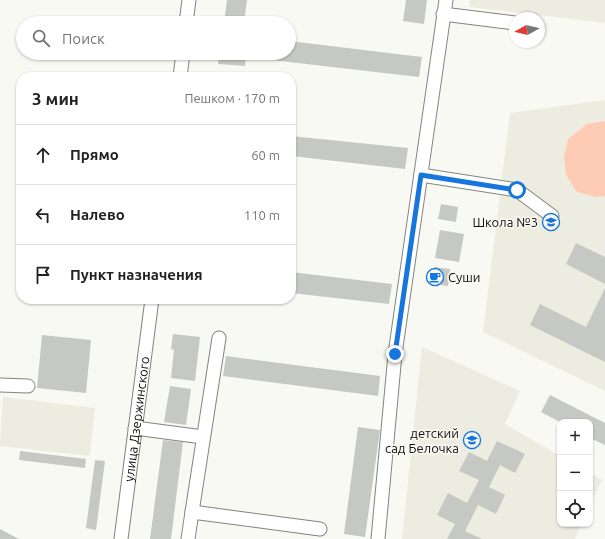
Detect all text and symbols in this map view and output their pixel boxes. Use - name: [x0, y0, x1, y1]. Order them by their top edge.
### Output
- north arrow: [509, 12, 545, 48]
- search box: [16, 16, 296, 60]
- icon: search: [30, 27, 52, 49]
- text: Поиск: [62, 30, 105, 47]
- text: 3 мин: [32, 89, 79, 108]
- text: Пешком · 170 m: [184, 91, 280, 105]
- icon: ahead: [32, 144, 54, 166]
- text: Прямо: [70, 146, 119, 163]
- text: 60 m: [251, 148, 280, 162]
- route start: [508, 181, 526, 199]
- icon: left: [32, 204, 54, 226]
- text: Налево: [70, 206, 125, 223]
- text: 110 m: [244, 208, 280, 222]
- school or university icon: Школа №3: [541, 212, 561, 232]
- place label: Школа №3: [472, 215, 538, 229]
- icon: arrive: [32, 264, 54, 286]
- text: Пункт назначения: [70, 266, 203, 283]
- cafe icon: Суши: [425, 267, 445, 287]
- place label: Суши: [448, 270, 480, 284]
- route end: [386, 345, 404, 363]
- street label: улица Дзержинского: [121, 355, 152, 483]
- map controls: [557, 419, 593, 527]
- button: +: [557, 419, 593, 455]
- place label: детский сад Белочка: [385, 426, 459, 455]
- school or university icon: детский сад Белочка: [462, 430, 482, 450]
- button: −: [557, 455, 593, 491]
- button: locate: [557, 491, 593, 527]

